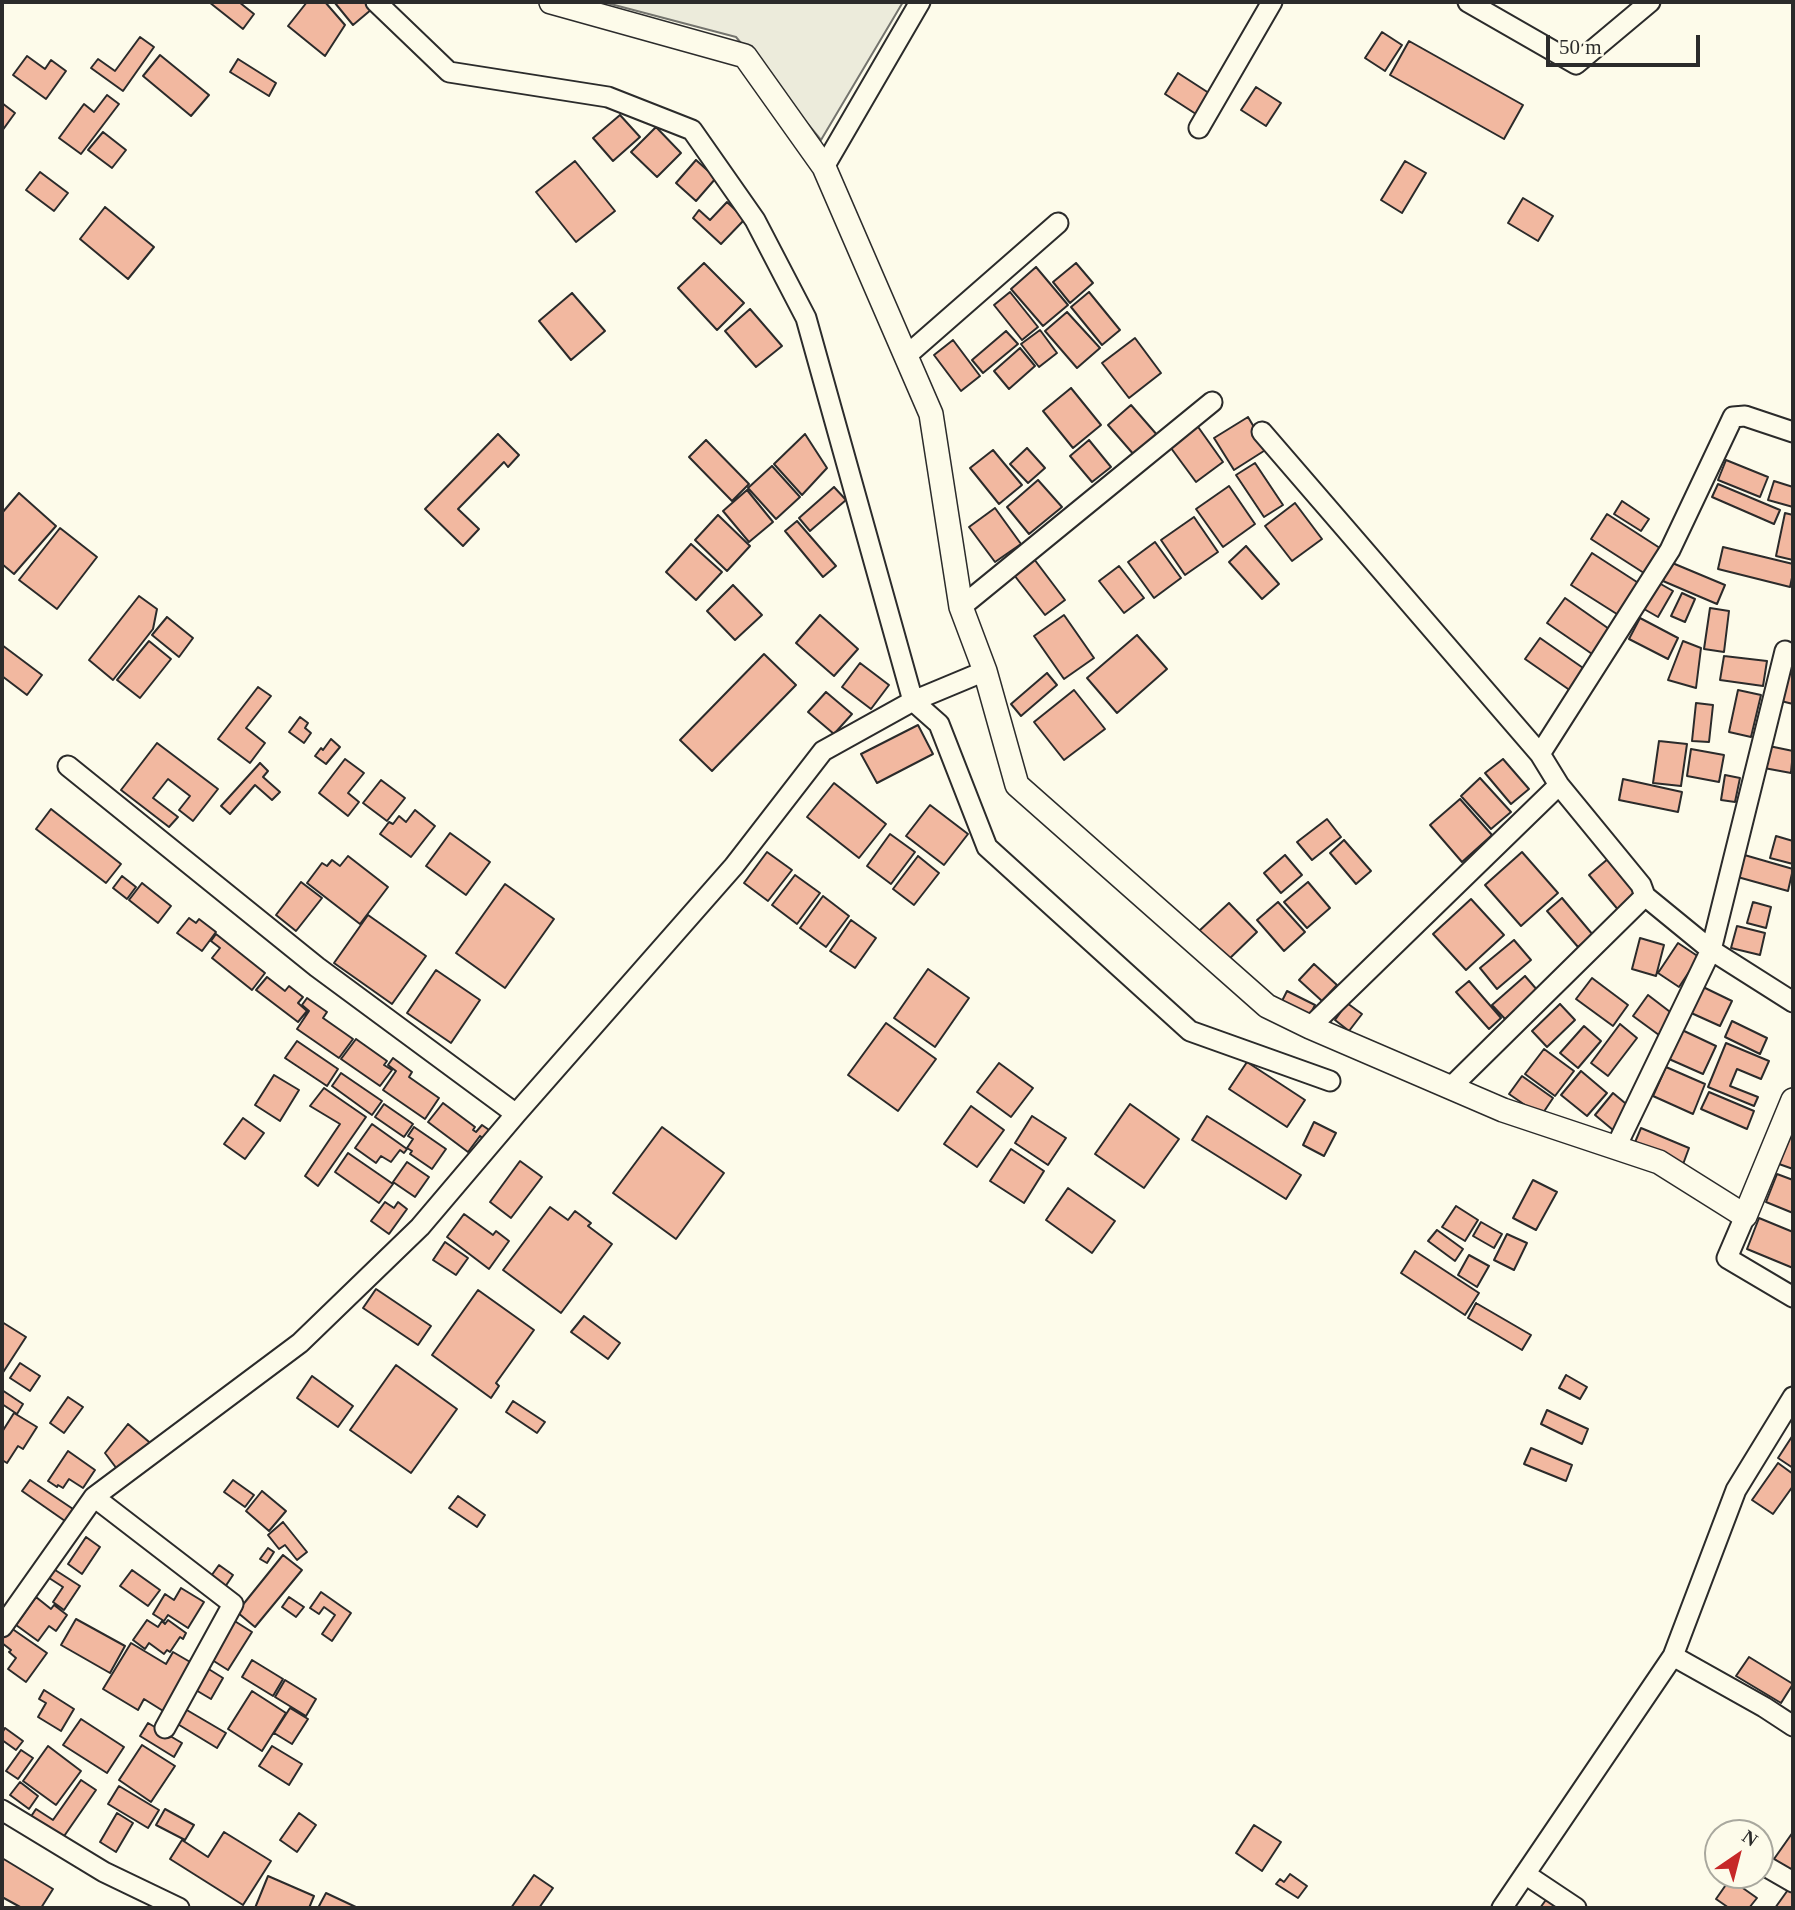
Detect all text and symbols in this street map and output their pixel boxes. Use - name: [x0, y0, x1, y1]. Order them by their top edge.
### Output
- scale bar: [1550, 21, 1704, 65]
- text: 50 m: [1559, 35, 1602, 59]
- north arrow: [1704, 1819, 1774, 1889]
- text: N: [1739, 1825, 1762, 1851]

